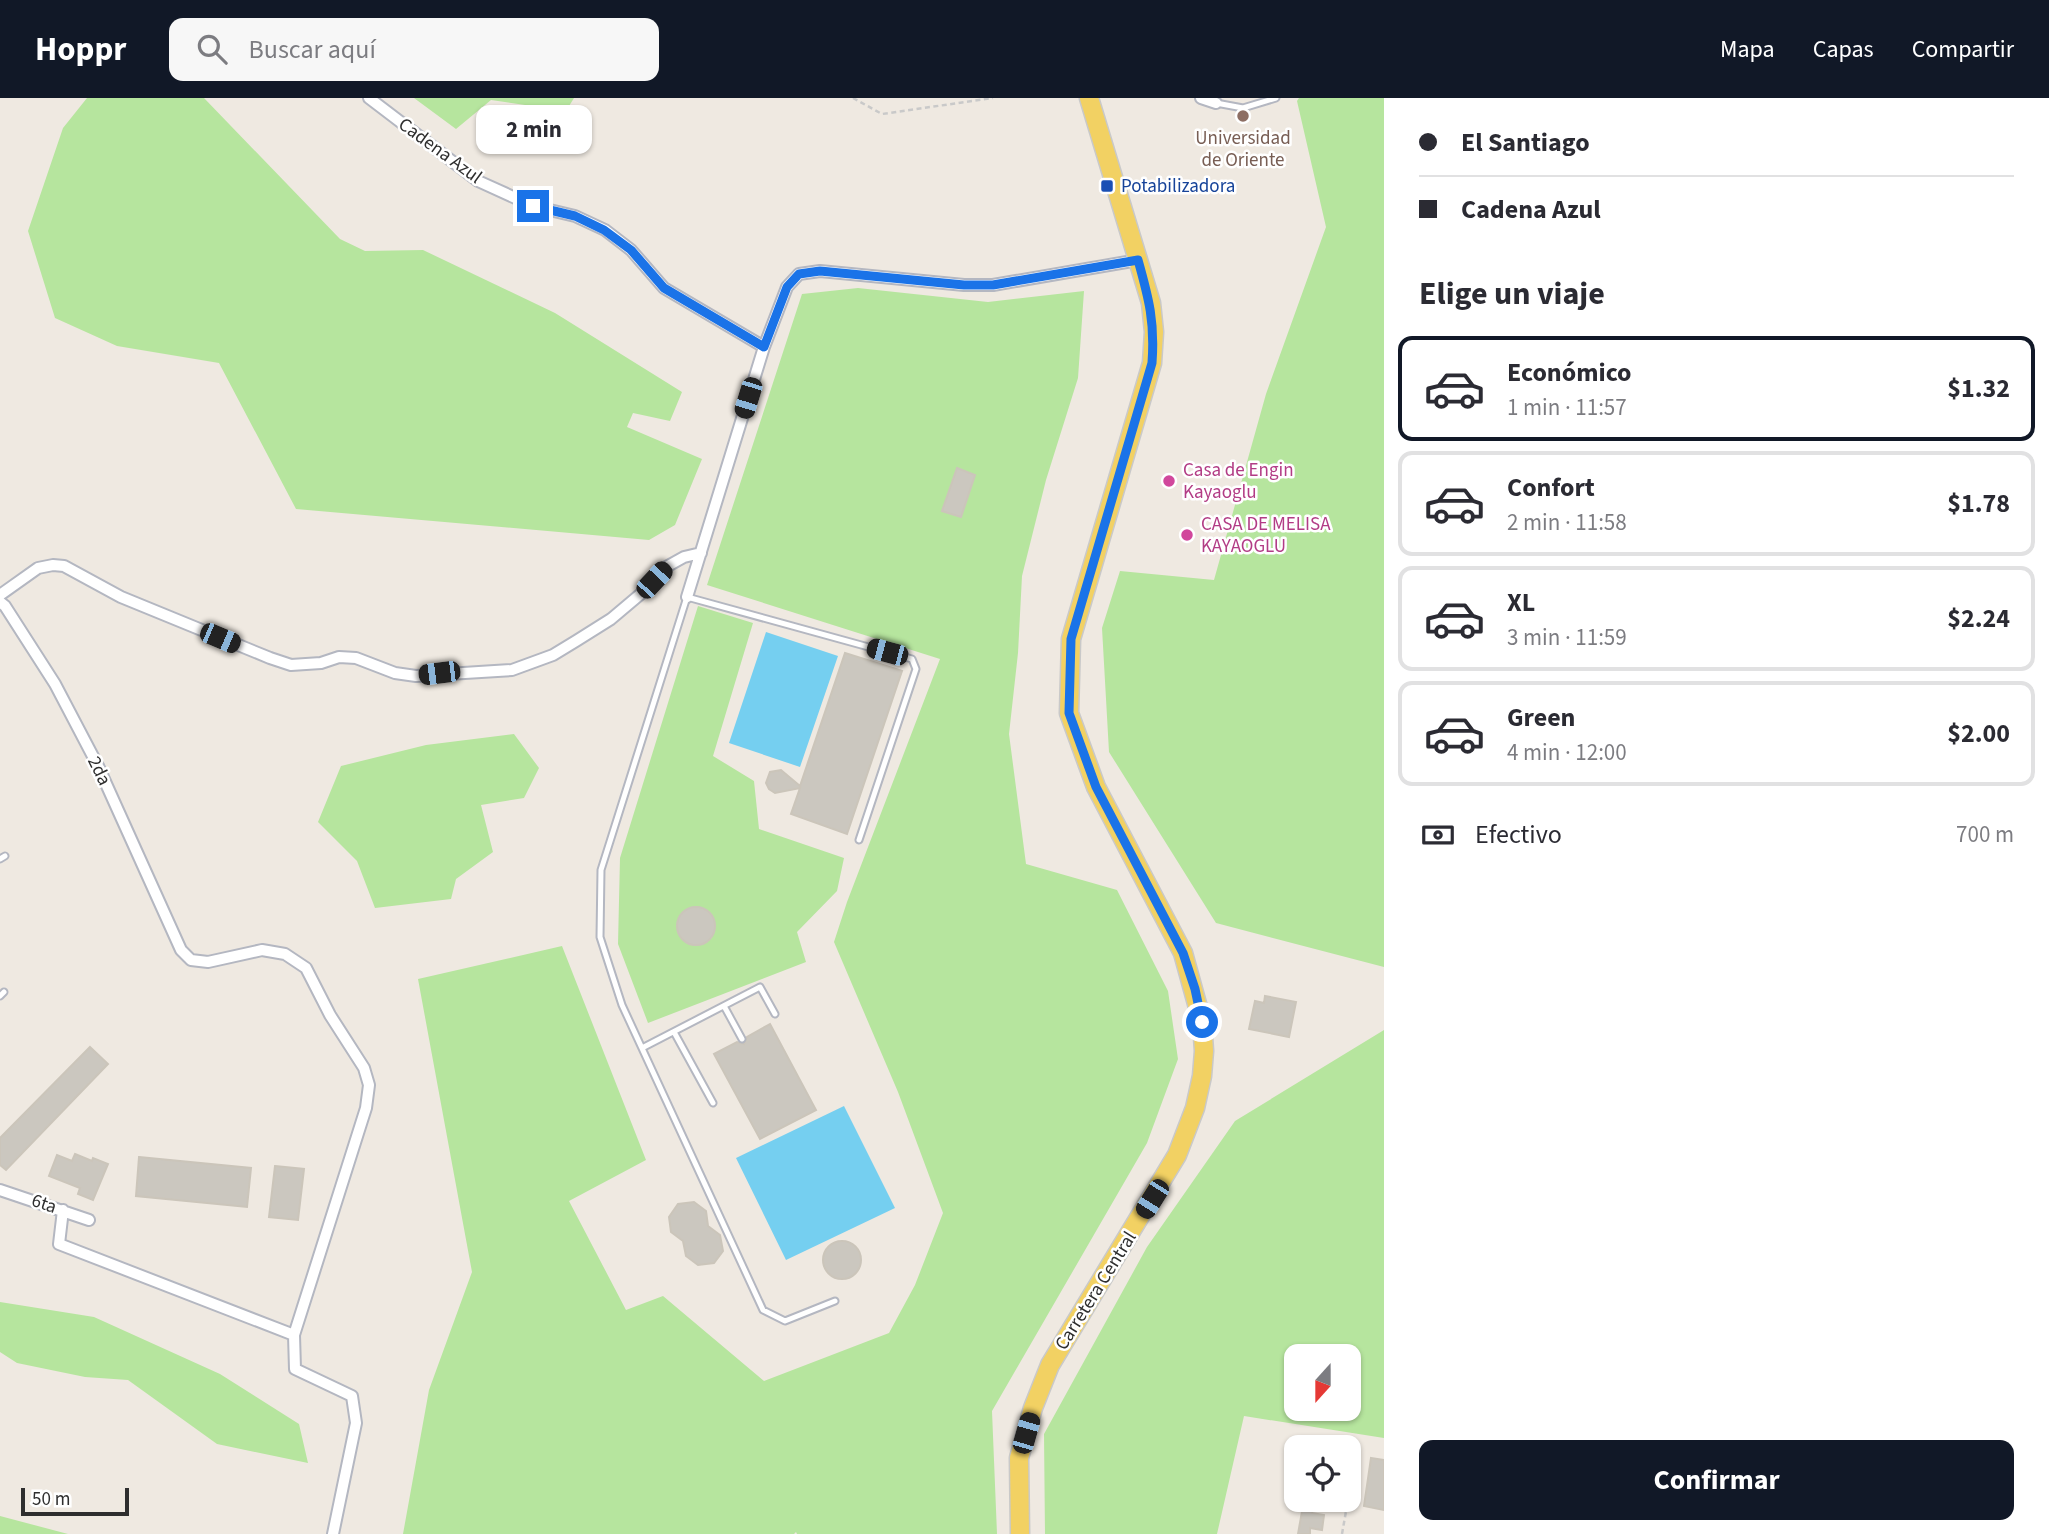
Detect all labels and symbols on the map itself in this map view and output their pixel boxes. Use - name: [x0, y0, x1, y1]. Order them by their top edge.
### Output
- callout: 2 min: [475, 105, 591, 154]
- marker: Universidad de Oriente: [1235, 108, 1251, 124]
- street label: Cadena Azul: [393, 111, 488, 191]
- place label: Universidad de Oriente: [1195, 125, 1291, 174]
- place label: Potabilizadora: [1121, 173, 1235, 200]
- marker: Potabilizadora: [1099, 178, 1115, 194]
- route end: [517, 190, 549, 222]
- car: [732, 375, 765, 421]
- place label: Casa de Engin Kayaoglu: [1183, 457, 1294, 506]
- marker: Casa de Engin Kayaoglu: [1161, 473, 1177, 489]
- place label: CASA DE MELISA KAYAOGLU: [1201, 511, 1331, 560]
- marker: CASA DE MELISA KAYAOGLU: [1179, 527, 1195, 543]
- car: [632, 557, 677, 603]
- car: [197, 620, 244, 656]
- car: [864, 636, 911, 668]
- car: [417, 660, 462, 686]
- street label: 2da: [80, 752, 118, 790]
- route start: [1186, 1006, 1218, 1038]
- car: [1132, 1176, 1173, 1222]
- street label: 6ta: [28, 1187, 60, 1221]
- street label: Carretera Central: [1049, 1226, 1143, 1356]
- north arrow: [1284, 1344, 1362, 1421]
- car: [1011, 1410, 1042, 1456]
- scale bar: [21, 1485, 130, 1517]

